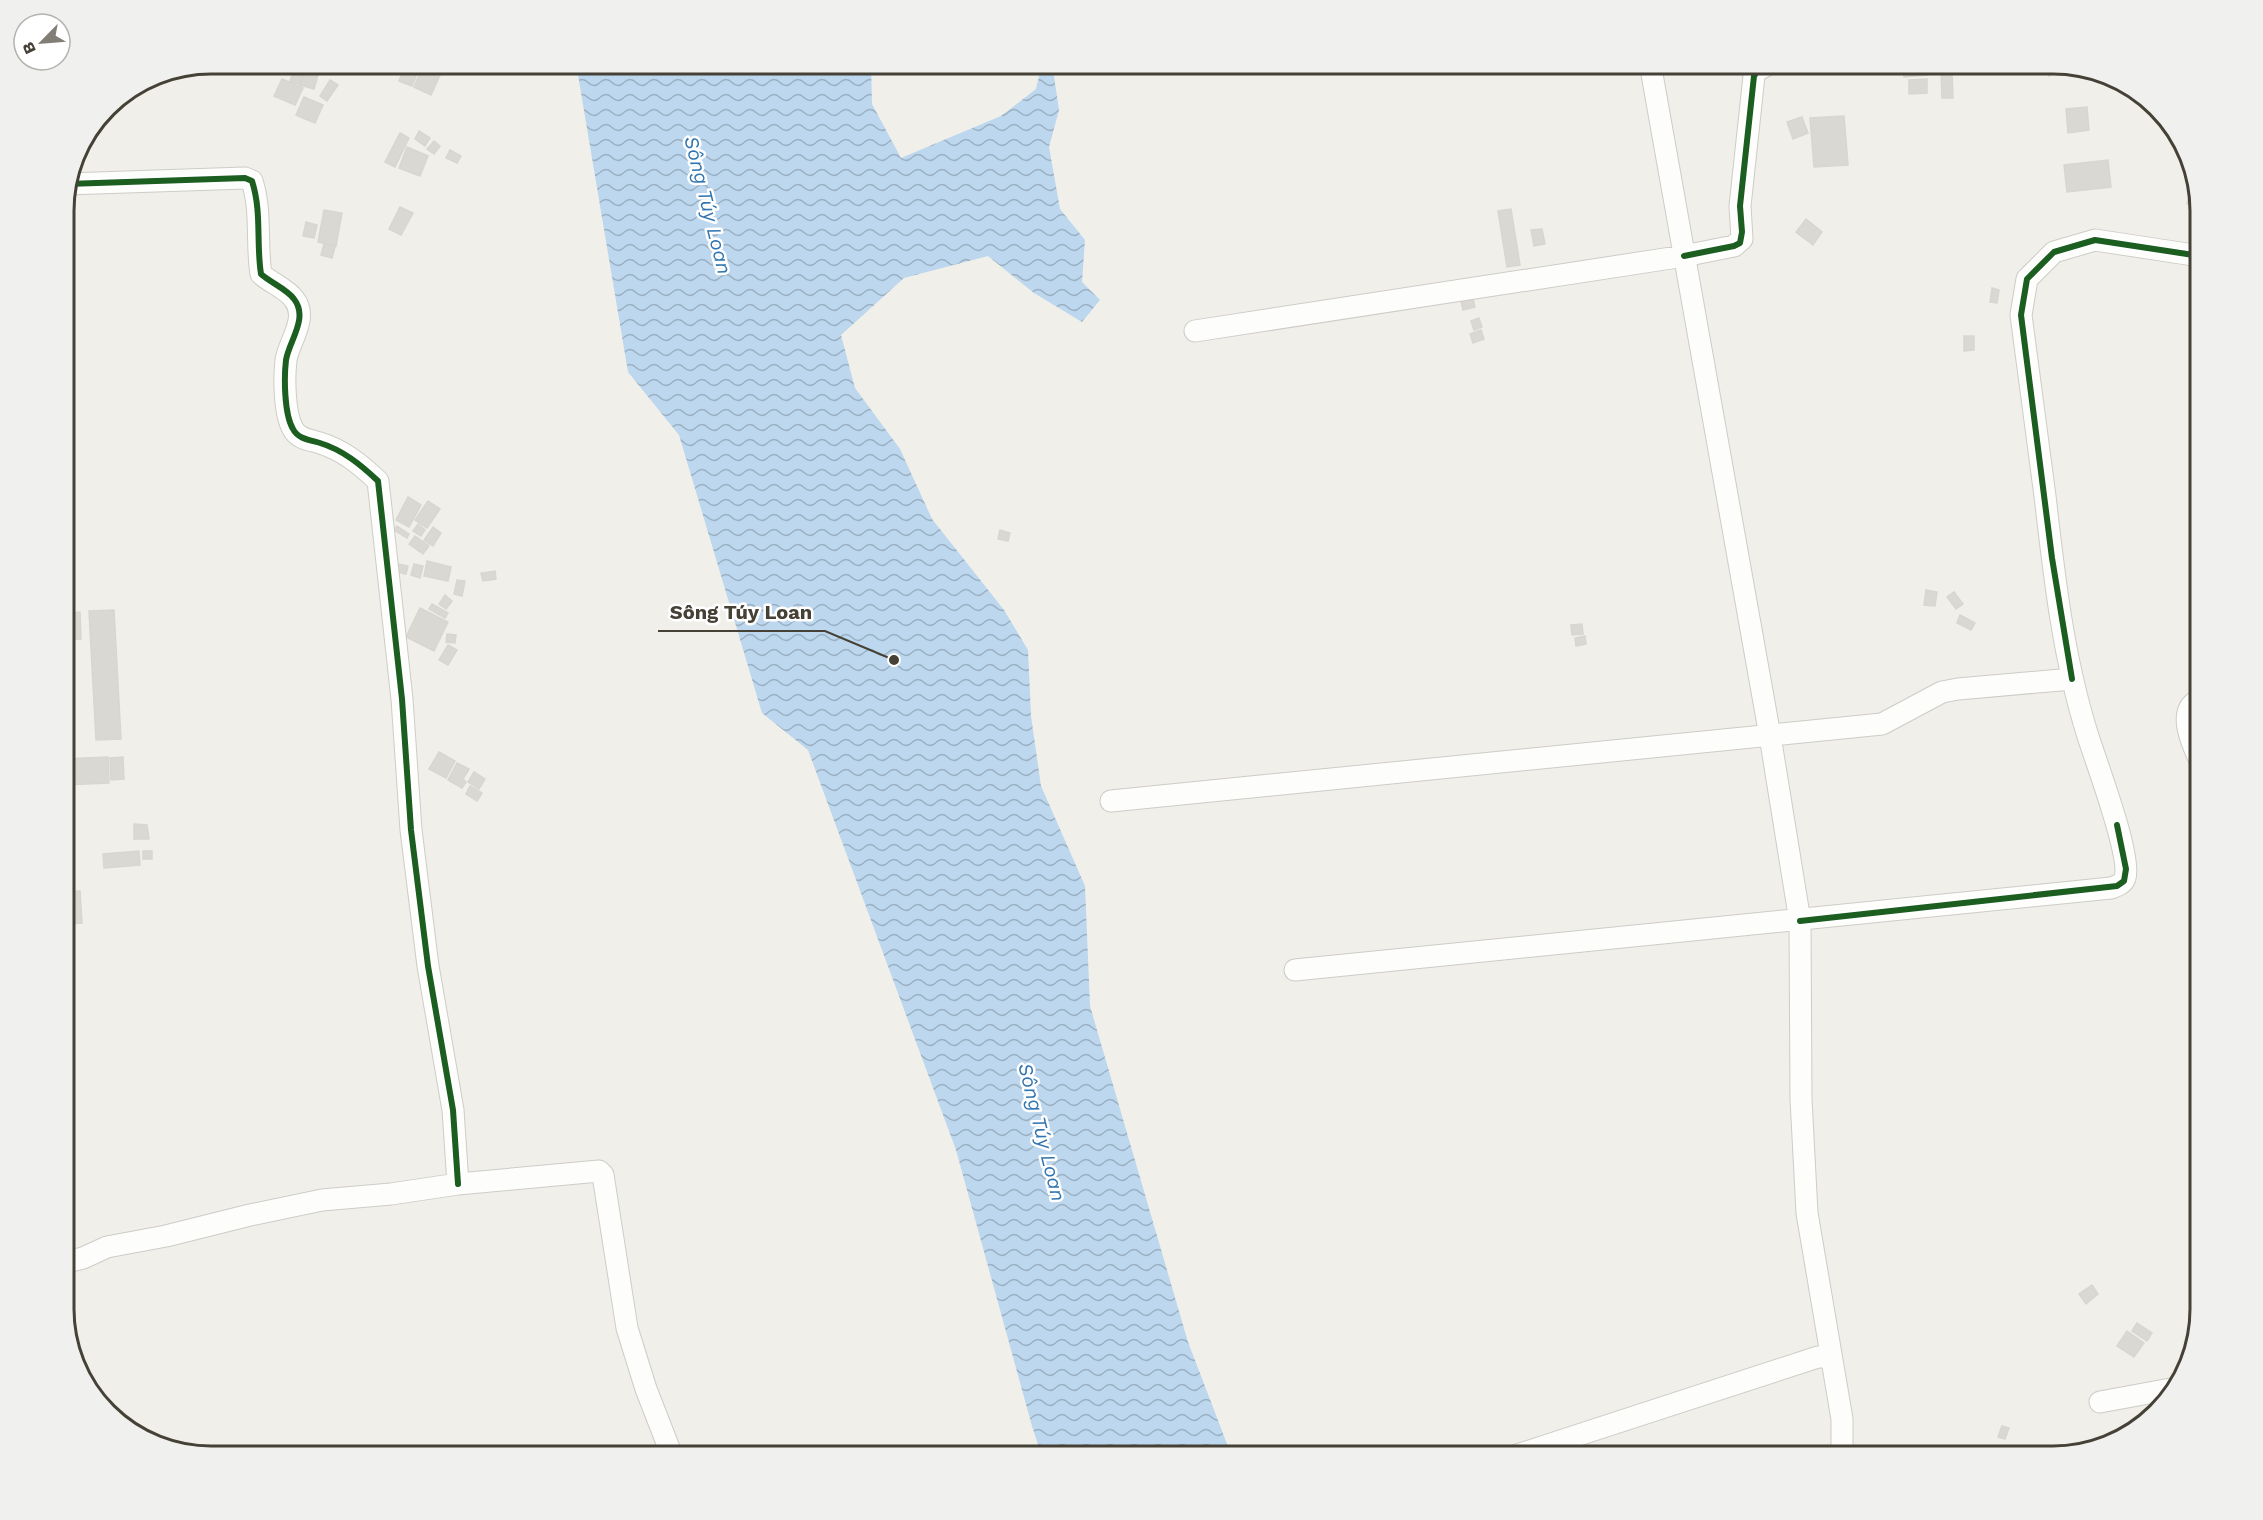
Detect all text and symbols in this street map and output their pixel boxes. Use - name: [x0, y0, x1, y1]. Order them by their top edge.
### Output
- north arrow: [12, 12, 72, 72]
- text: B: [18, 39, 40, 57]
- water label: Sông Túy Loan: [679, 133, 737, 277]
- callout: Sông Túy Loan: [658, 593, 825, 631]
- text: Sông Túy Loan: [670, 600, 812, 624]
- water label: Sông Túy Loan: [1013, 1060, 1071, 1204]

